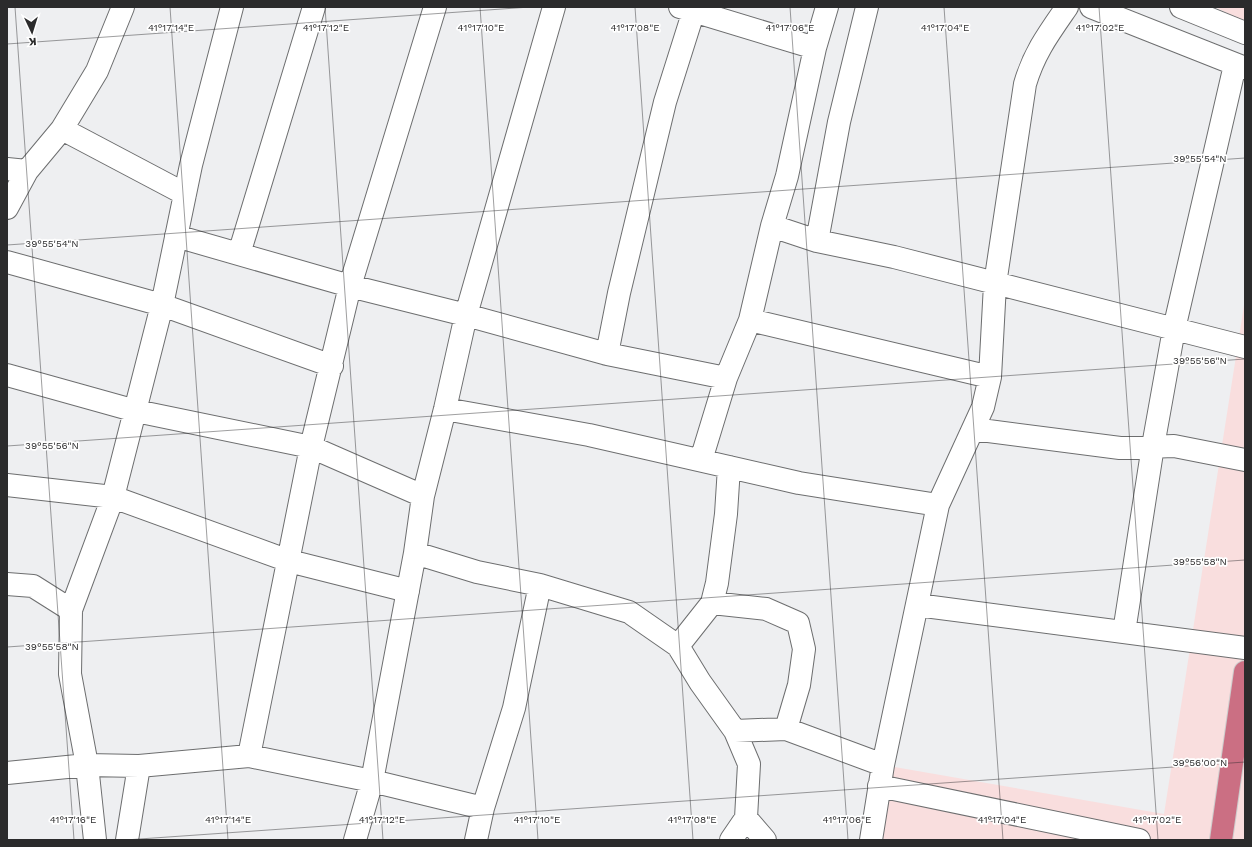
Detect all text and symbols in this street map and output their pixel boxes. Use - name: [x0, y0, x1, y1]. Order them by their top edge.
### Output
- north arrow: [12, 12, 52, 52]
- text: 41°17'14"E: [148, 22, 194, 33]
- text: 41°17'12"E: [303, 22, 349, 33]
- text: 41°17'10"E: [458, 22, 504, 33]
- text: 41°17'08"E: [610, 22, 660, 33]
- text: 41°17'06"E: [765, 22, 815, 33]
- text: 41°17'04"E: [921, 22, 969, 33]
- text: 41°17'02"E: [1076, 22, 1124, 33]
- text: K: [28, 35, 37, 48]
- text: 39°55'54"N: [1173, 153, 1227, 164]
- text: 39°55'54"N: [25, 238, 79, 249]
- text: 39°55'56"N: [1173, 355, 1227, 366]
- text: 39°55'56"N: [25, 440, 79, 451]
- text: 39°55'58"N: [1173, 556, 1227, 567]
- text: 39°55'58"N: [25, 641, 79, 652]
- text: 39°56'00"N: [1173, 757, 1227, 768]
- text: 41°17'16"E: [50, 814, 96, 825]
- text: 41°17'14"E: [205, 814, 251, 825]
- text: 41°17'12"E: [359, 814, 405, 825]
- text: 41°17'10"E: [514, 814, 560, 825]
- text: 41°17'08"E: [667, 814, 717, 825]
- text: 41°17'06"E: [822, 814, 872, 825]
- text: 41°17'04"E: [978, 814, 1026, 825]
- text: 41°17'02"E: [1133, 814, 1181, 825]

